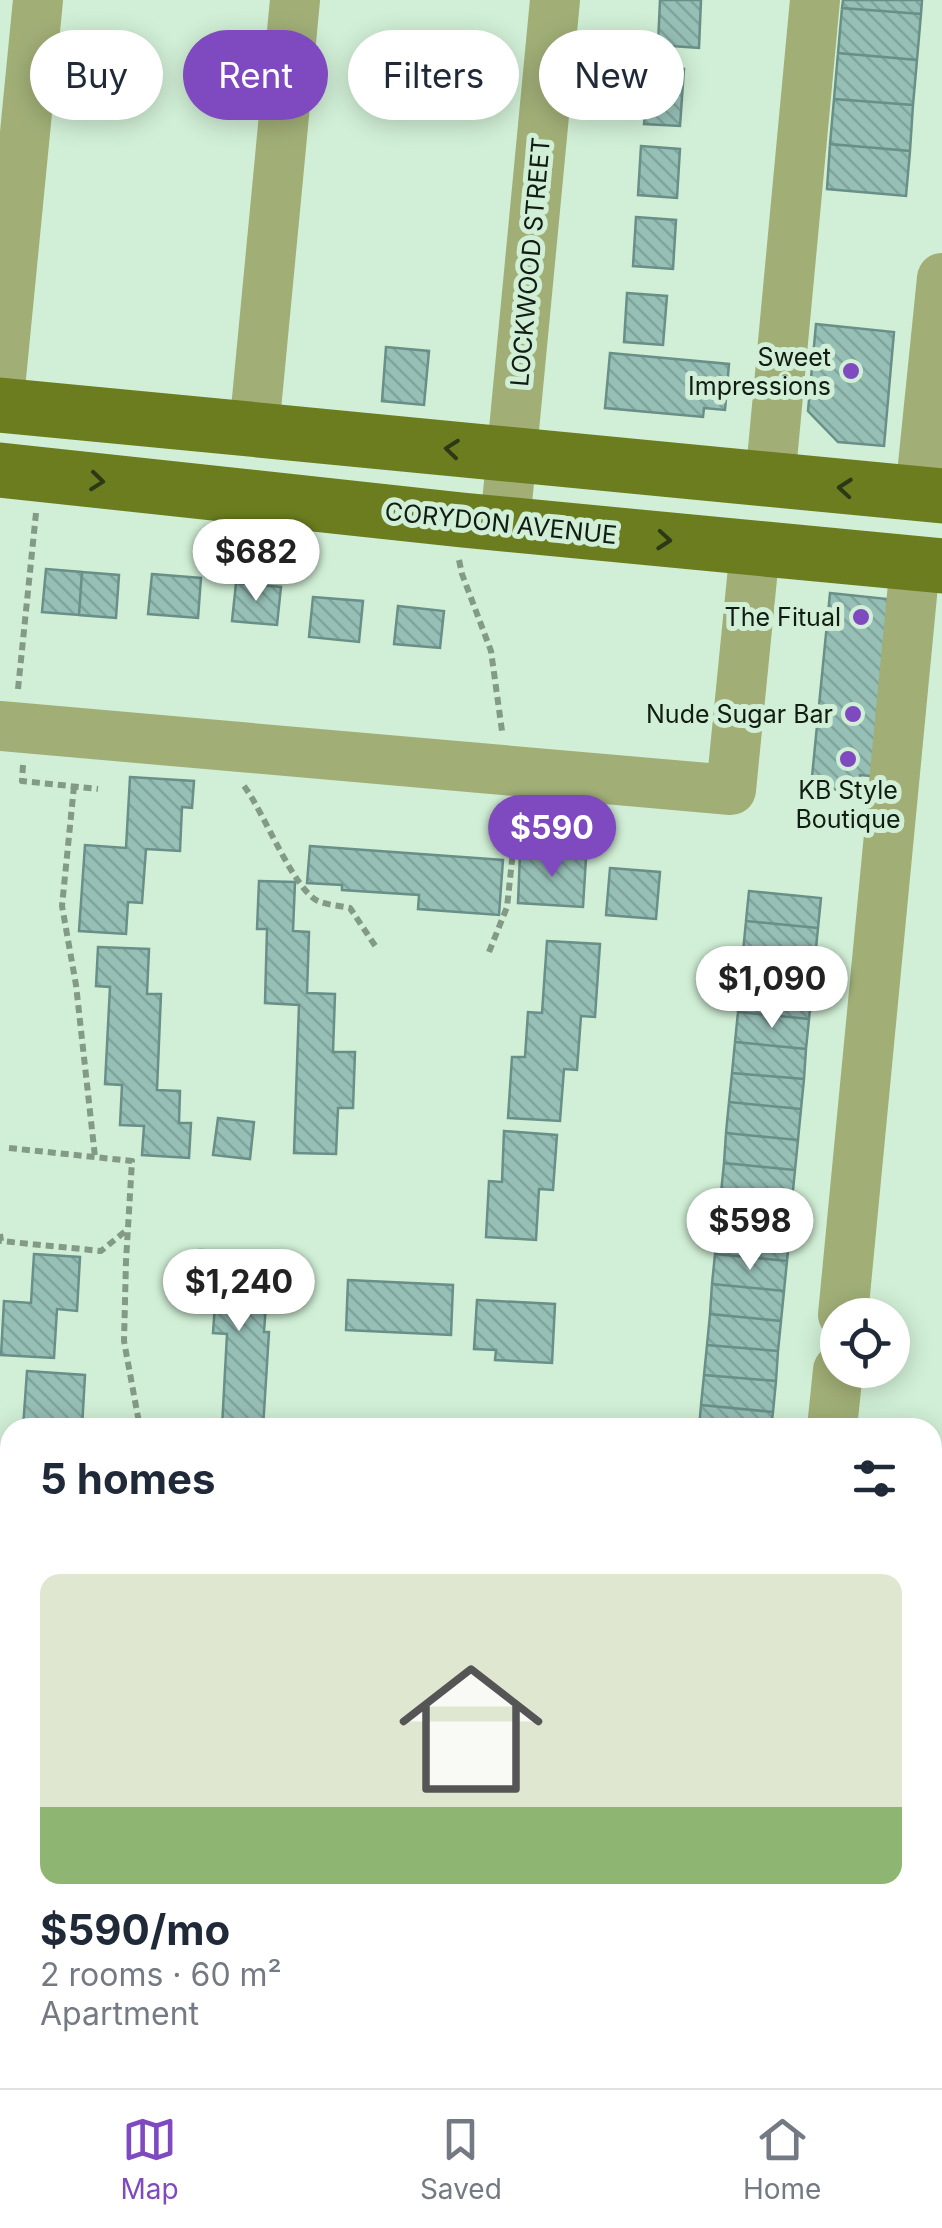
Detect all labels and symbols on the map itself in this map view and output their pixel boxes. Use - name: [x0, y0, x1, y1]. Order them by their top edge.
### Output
- street label: LOCKWOOD STREET: [504, 136, 556, 388]
- place label: Sweet Impressions: [688, 342, 831, 401]
- marker: Sweet Impressions: [840, 360, 862, 382]
- one-way arrow: [443, 439, 459, 461]
- one-way arrow: [89, 469, 105, 491]
- one-way arrow: [836, 477, 852, 499]
- street label: CORYDON AVENUE: [383, 496, 619, 550]
- pin: $682: [197, 519, 315, 604]
- one-way arrow: [656, 528, 672, 550]
- place label: The Fitual: [725, 602, 841, 632]
- marker: The Fitual: [850, 606, 872, 628]
- place label: Nude Sugar Bar: [646, 699, 833, 729]
- marker: Nude Sugar Bar: [842, 703, 864, 725]
- marker: KB Style Boutique: [837, 748, 859, 770]
- place label: KB Style Boutique: [795, 775, 901, 834]
- pin: $590: [493, 795, 611, 880]
- pin: $1,090: [691, 946, 853, 1031]
- pin: $598: [691, 1188, 809, 1273]
- pin: $1,240: [158, 1249, 320, 1334]

